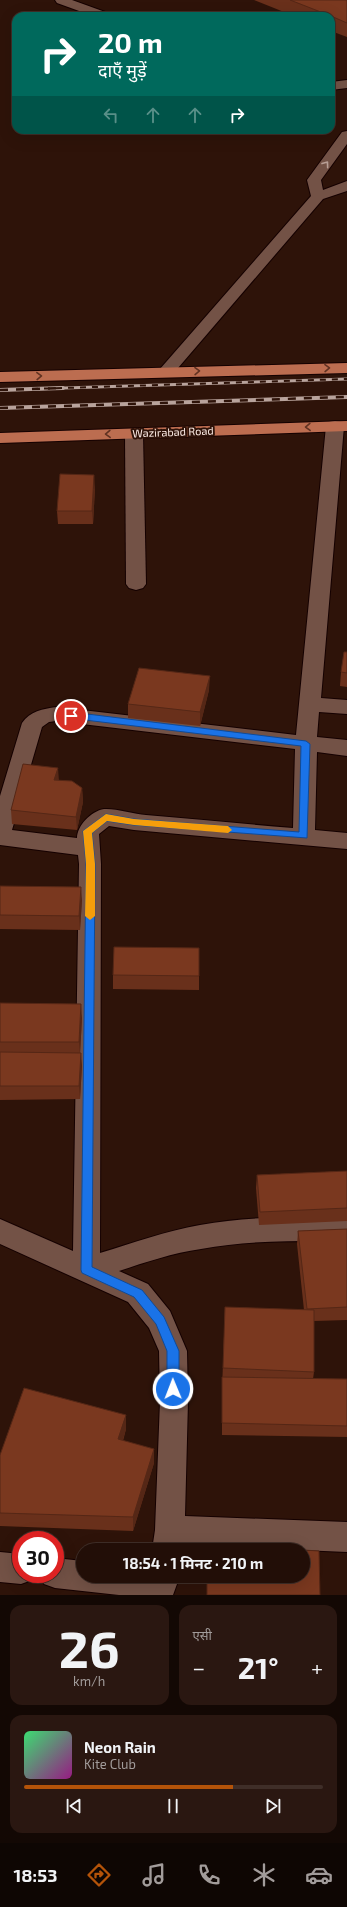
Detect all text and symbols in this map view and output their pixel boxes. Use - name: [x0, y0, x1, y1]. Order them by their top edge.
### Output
- text: 20 m: [98, 25, 163, 59]
- icon: right: [32, 28, 84, 80]
- text: दाएँ मुड़ें: [98, 59, 147, 81]
- icon: left: [100, 104, 122, 126]
- icon: ahead: [142, 104, 164, 126]
- icon: ahead: [184, 104, 206, 126]
- icon: right: [226, 104, 248, 126]
- one-way arrow: [321, 162, 328, 169]
- one-way arrow: [324, 364, 330, 372]
- one-way arrow: [194, 367, 200, 375]
- one-way arrow: [36, 372, 42, 380]
- one-way arrow: [305, 423, 311, 431]
- street label: Wazirabad Road: [132, 424, 214, 439]
- one-way arrow: [105, 430, 111, 439]
- pin: [54, 699, 88, 733]
- icon: arrive: [60, 705, 82, 727]
- position arrow: [152, 1368, 194, 1410]
- speed limit sign: 30: [12, 1531, 64, 1583]
- text: 18:54 · 1 मिनट · 210 m: [123, 1554, 263, 1572]
- text: 26: [59, 1616, 120, 1678]
- text: एसी: [193, 1627, 212, 1643]
- text: 21°: [238, 1649, 278, 1685]
- text: −: [193, 1654, 205, 1680]
- text: +: [311, 1654, 323, 1680]
- text: km/h: [73, 1673, 105, 1689]
- text: Neon Rain: [84, 1738, 156, 1756]
- text: Kite Club: [84, 1756, 136, 1772]
- icon: previous: [63, 1795, 85, 1817]
- icon: pause: [162, 1795, 184, 1817]
- icon: next: [262, 1795, 284, 1817]
- icon: directions: [85, 1861, 113, 1889]
- icon: music: [140, 1861, 168, 1889]
- icon: phone: [195, 1861, 223, 1889]
- icon: climate: [250, 1861, 278, 1889]
- icon: car: [305, 1861, 333, 1889]
- text: 18:53: [14, 1864, 57, 1886]

